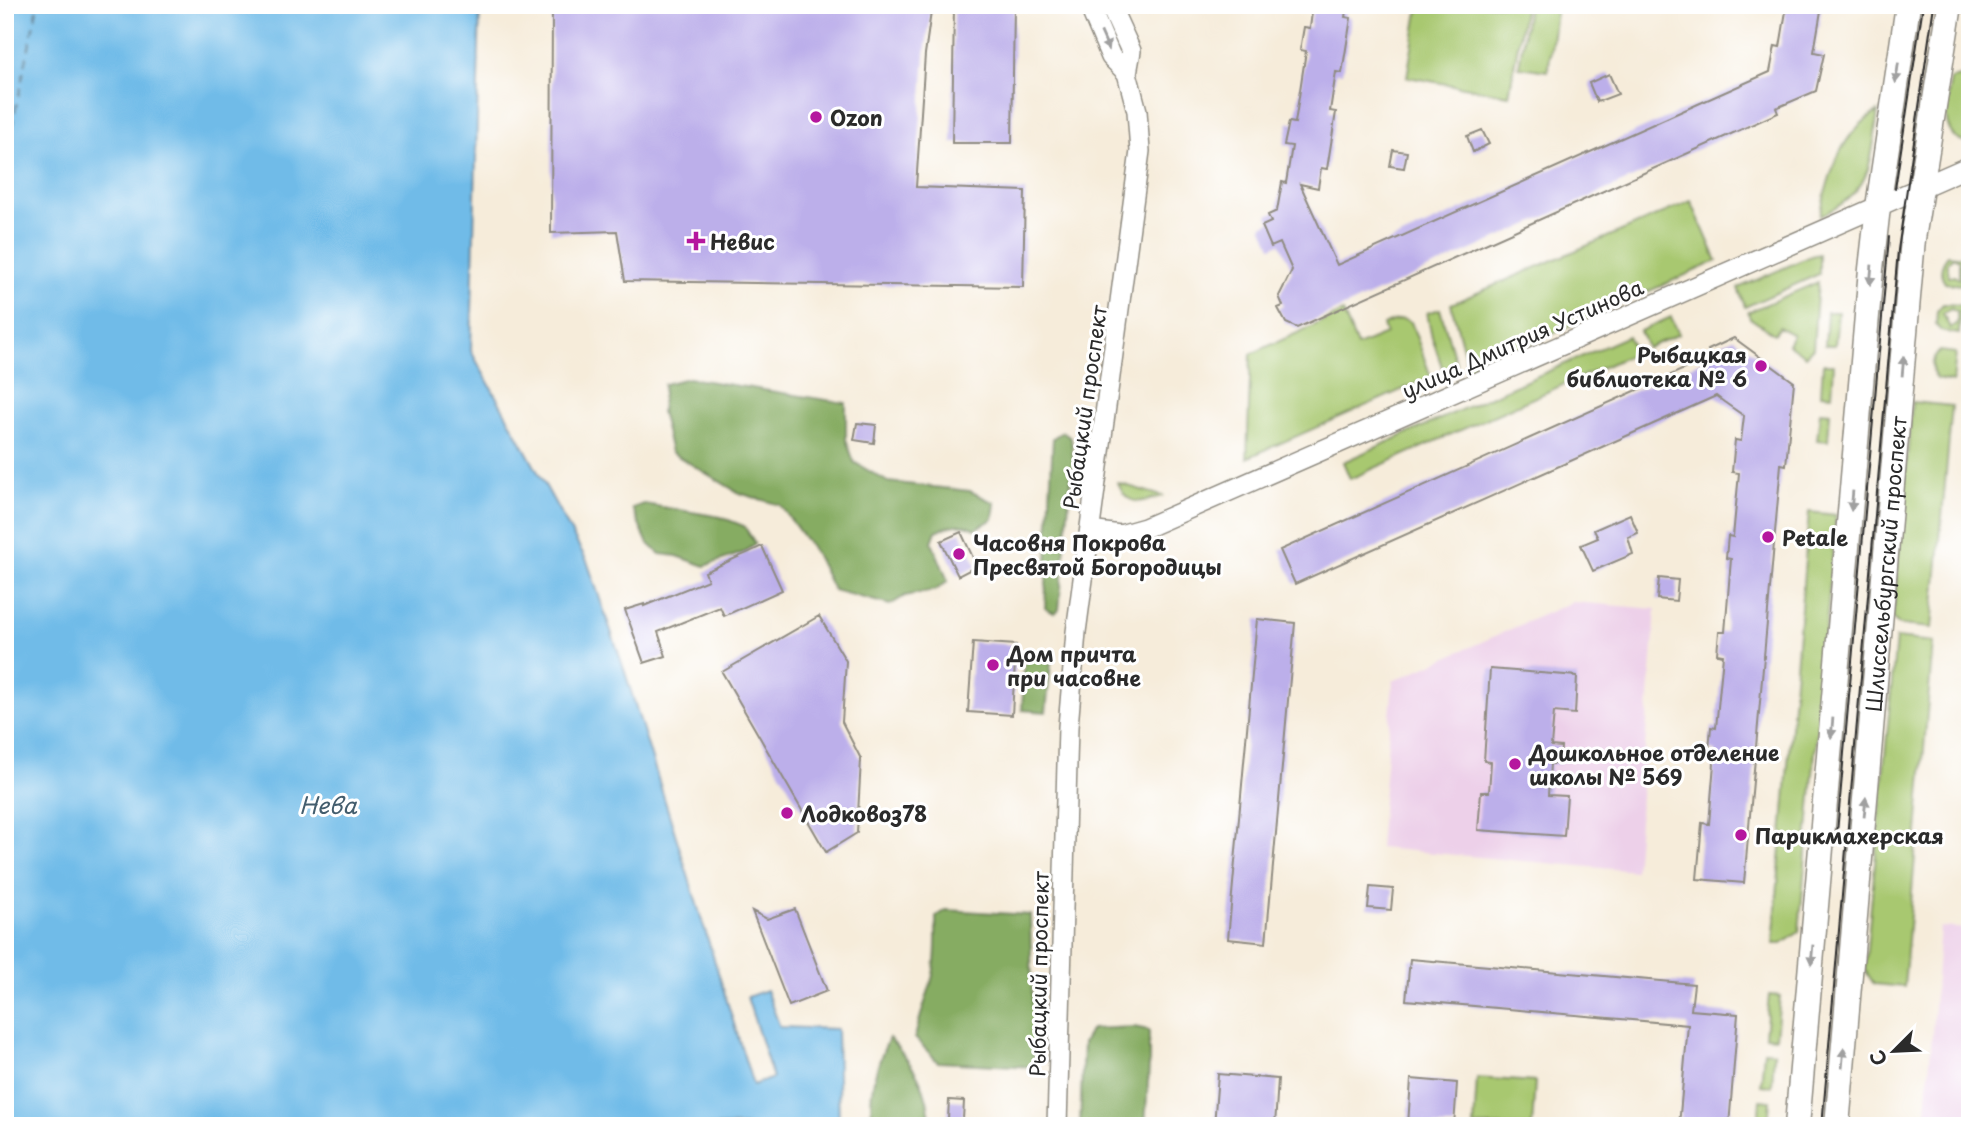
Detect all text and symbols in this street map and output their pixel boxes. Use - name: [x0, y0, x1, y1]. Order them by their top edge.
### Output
- one-way arrow: [1100, 31, 1111, 52]
- one-way arrow: [1891, 62, 1902, 84]
- place label: Ozon: [830, 101, 883, 133]
- marker: Ozon: [808, 109, 824, 125]
- place label: Невис: [710, 225, 775, 257]
- marker: Невис: [688, 233, 704, 249]
- one-way arrow: [1865, 264, 1876, 286]
- street label: улица Дмитрия Устинова: [1396, 270, 1648, 406]
- street label: Рыбацкий проспект: [1054, 302, 1114, 511]
- place label: Рыбацкая библиотека № 6: [1567, 338, 1747, 394]
- one-way arrow: [1898, 355, 1909, 377]
- marker: Рыбацкая библиотека № 6: [1753, 358, 1769, 374]
- street label: Шлиссельбургский проспект: [1857, 414, 1914, 713]
- one-way arrow: [1846, 490, 1857, 512]
- place label: Petale: [1782, 521, 1848, 553]
- place label: Часовня Покрова Пресвятой Богородицы: [973, 526, 1222, 582]
- marker: Petale: [1760, 529, 1776, 545]
- marker: Часовня Покрова Пресвятой Богородицы: [951, 546, 967, 562]
- place label: Дом причта при часовне: [1006, 637, 1141, 693]
- marker: Дом причта при часовне: [985, 657, 1001, 673]
- one-way arrow: [1826, 717, 1837, 739]
- place label: Дошкольное отделение школы № 569: [1528, 736, 1780, 792]
- marker: Дошкольное отделение школы № 569: [1507, 756, 1523, 772]
- water label: Нева: [299, 787, 357, 822]
- one-way arrow: [1860, 796, 1871, 818]
- place label: Лодковоз78: [801, 797, 927, 829]
- marker: Лодковоз78: [779, 805, 795, 821]
- place label: Парикмахерская: [1755, 819, 1944, 851]
- marker: Парикмахерская: [1733, 827, 1749, 843]
- street label: Рыбацкий проспект: [1020, 870, 1056, 1077]
- one-way arrow: [1806, 944, 1817, 966]
- north arrow: [1860, 1016, 1930, 1086]
- text: С: [1862, 1046, 1893, 1071]
- one-way arrow: [1838, 1047, 1849, 1069]

